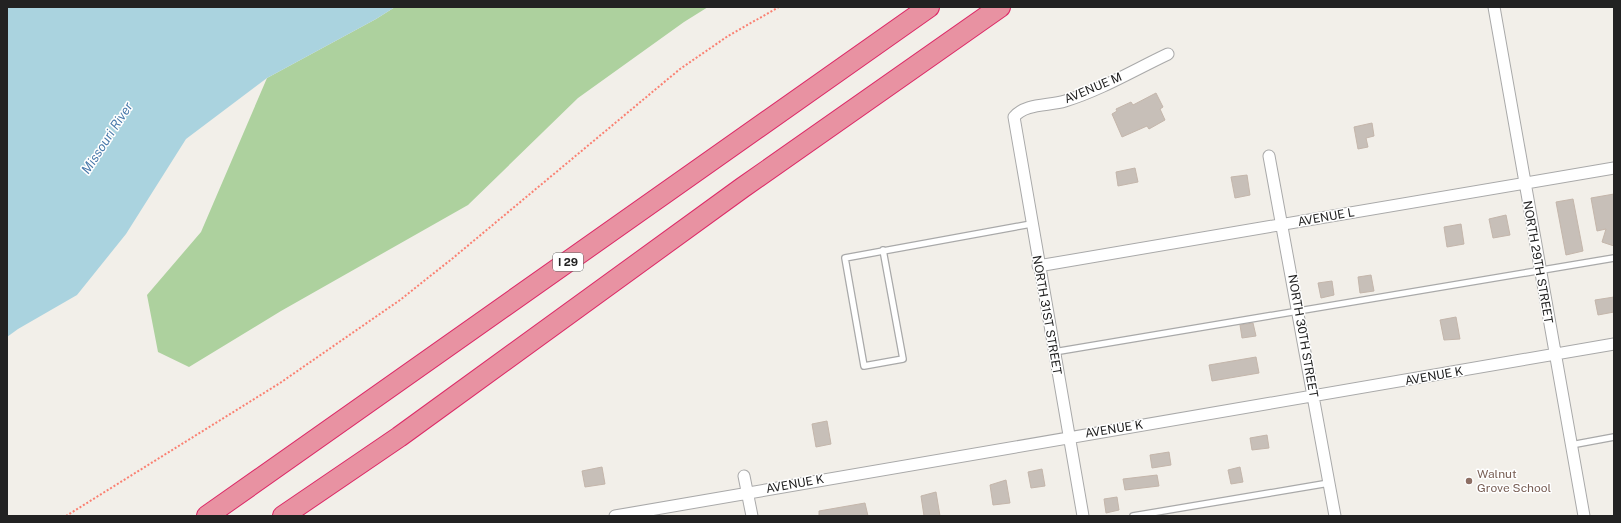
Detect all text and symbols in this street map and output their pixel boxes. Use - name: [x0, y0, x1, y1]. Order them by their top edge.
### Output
- street label: AVENUE M: [1062, 70, 1124, 106]
- water label: Missouri River: [78, 99, 136, 177]
- street label: NORTH 29TH STREET: [1520, 200, 1556, 324]
- street label: AVENUE L: [1297, 205, 1356, 229]
- road number: I 29: [553, 253, 583, 271]
- street label: NORTH 31ST STREET: [1030, 254, 1064, 376]
- street label: NORTH 30TH STREET: [1285, 273, 1321, 399]
- street label: AVENUE K: [1404, 364, 1464, 388]
- street label: AVENUE K: [1084, 417, 1144, 441]
- place label: Walnut Grove School: [1477, 467, 1552, 495]
- street label: AVENUE K: [765, 472, 825, 496]
- marker: Walnut Grove School: [1464, 476, 1474, 486]

